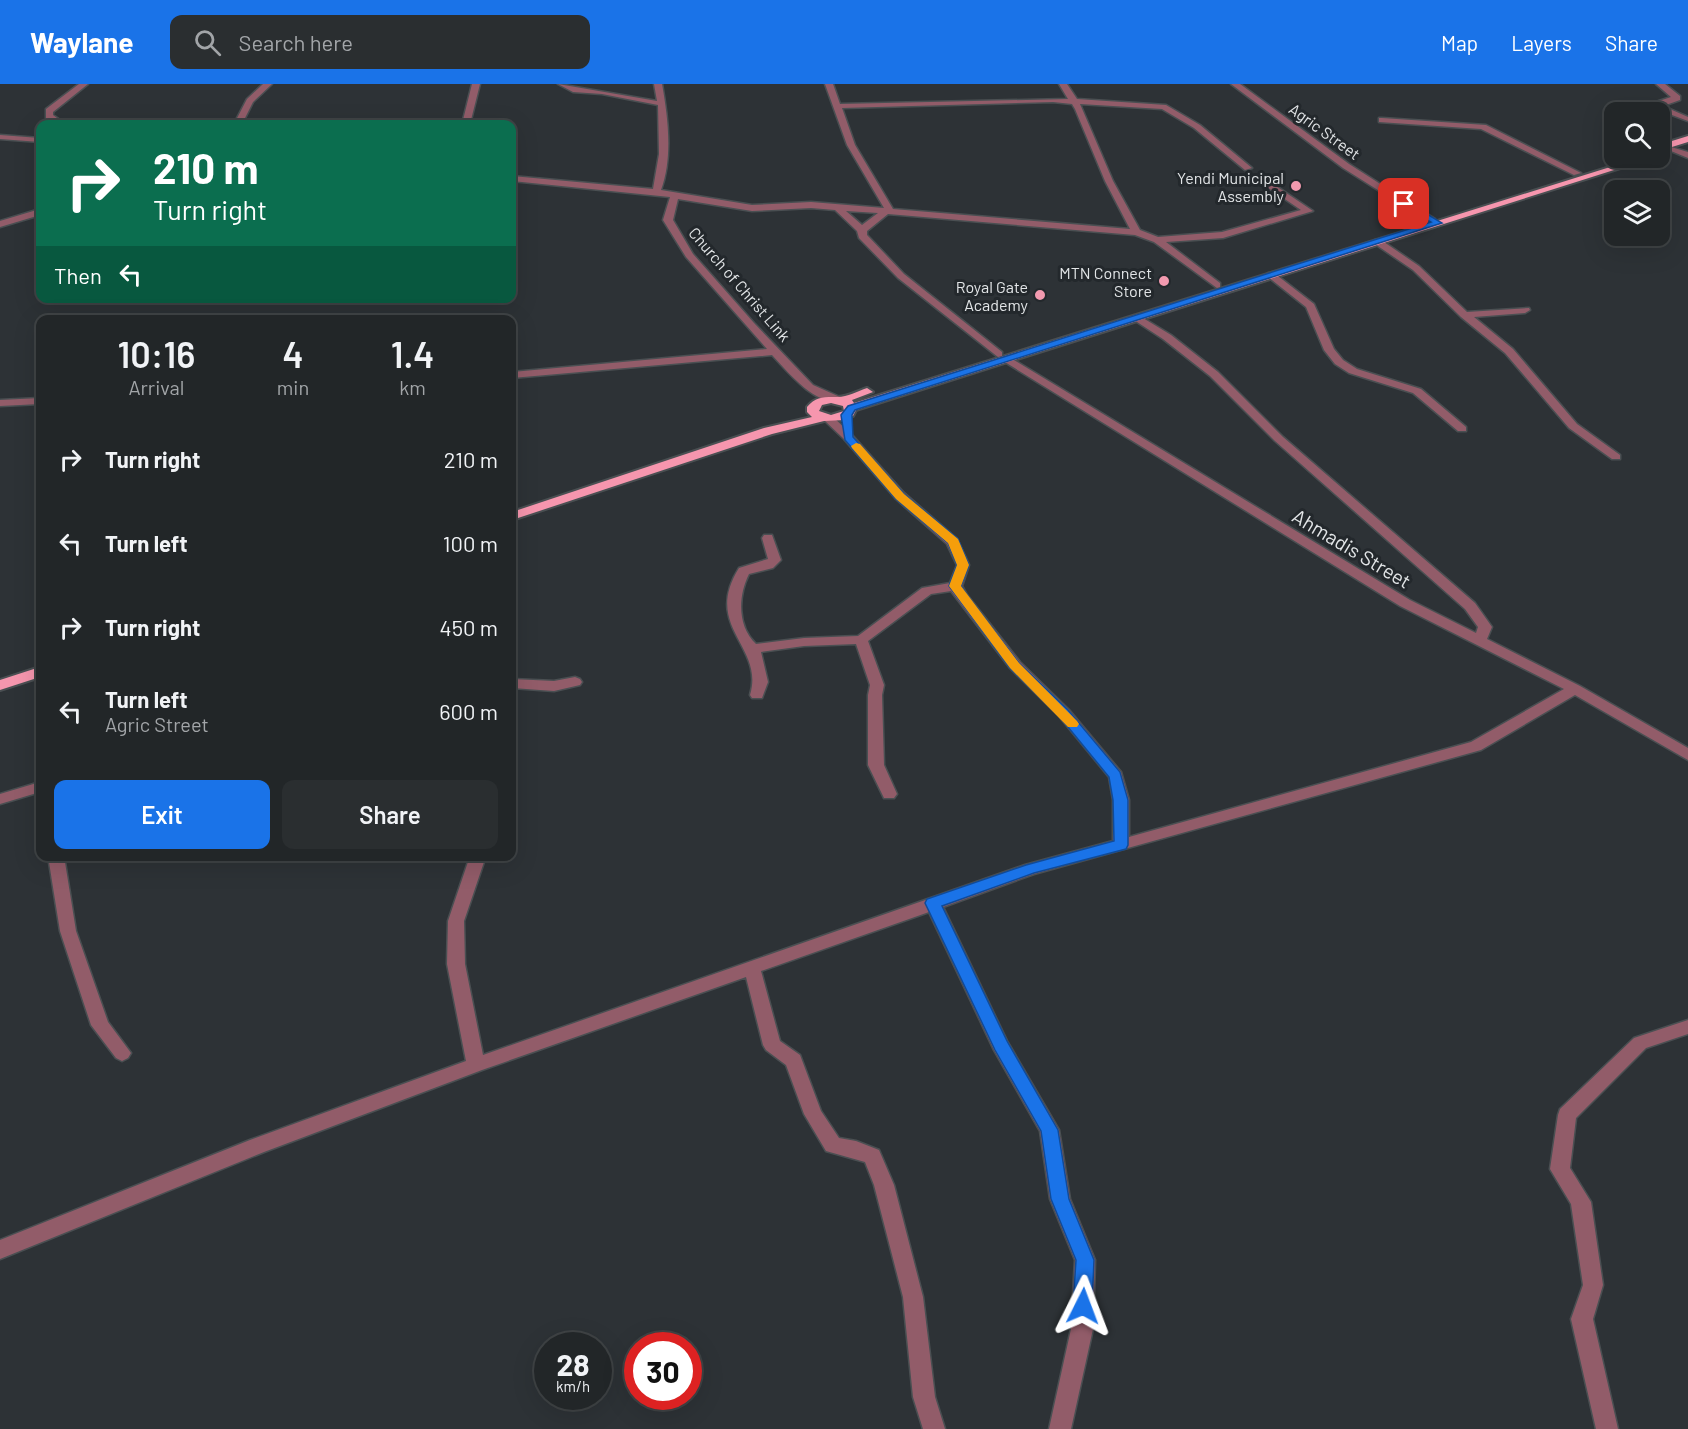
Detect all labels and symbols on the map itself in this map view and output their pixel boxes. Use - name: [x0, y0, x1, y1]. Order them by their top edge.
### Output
- street label: Agric Street: [1286, 99, 1364, 163]
- place label: Yendi Municipal Assembly: [1177, 168, 1285, 205]
- pin: [1378, 178, 1429, 229]
- marker: Yendi Municipal Assembly: [1289, 179, 1303, 193]
- street label: Church of Christ Link: [685, 223, 795, 345]
- place label: MTN Connect Store: [1059, 263, 1152, 300]
- marker: MTN Connect Store: [1157, 274, 1171, 288]
- place label: Royal Gate Academy: [956, 277, 1029, 314]
- marker: Royal Gate Academy: [1033, 288, 1047, 302]
- street label: Ahmadis Street: [1288, 503, 1416, 593]
- position arrow: [1051, 1274, 1115, 1338]
- speed limit sign: 30: [624, 1332, 702, 1410]

